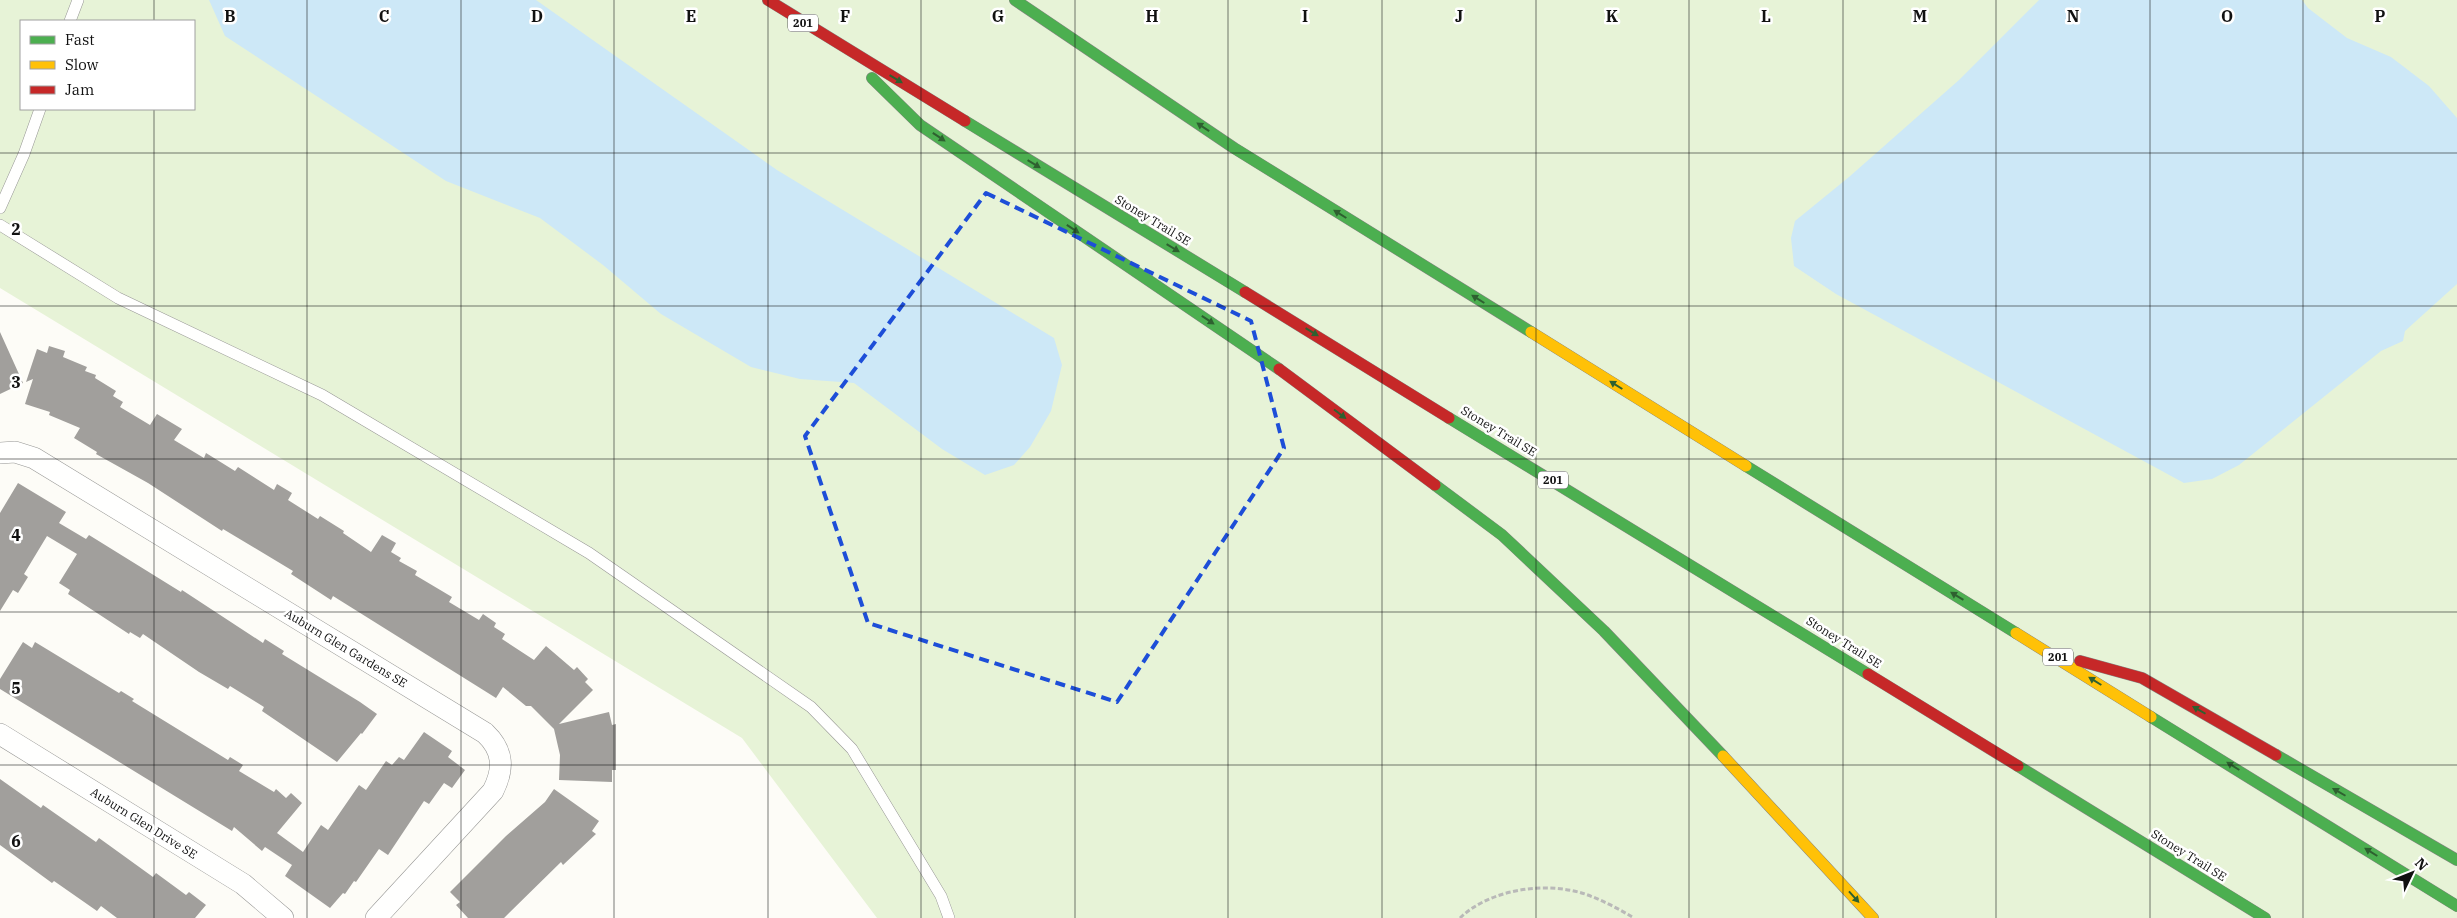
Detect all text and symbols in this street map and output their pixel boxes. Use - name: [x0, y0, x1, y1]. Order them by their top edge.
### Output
- text: B: [224, 6, 236, 26]
- text: C: [379, 6, 389, 26]
- text: D: [531, 6, 543, 26]
- text: E: [686, 6, 696, 26]
- text: F: [840, 6, 850, 26]
- text: G: [992, 6, 1004, 26]
- text: H: [1146, 6, 1159, 26]
- text: I: [1302, 6, 1308, 26]
- text: J: [1455, 6, 1463, 26]
- text: K: [1606, 6, 1619, 26]
- text: L: [1761, 6, 1771, 26]
- text: M: [1913, 6, 1927, 26]
- text: N: [2067, 6, 2079, 26]
- text: O: [2221, 6, 2233, 26]
- text: P: [2375, 6, 2386, 26]
- road number: 201: [788, 14, 818, 32]
- legend: [20, 20, 195, 110]
- text: Fast: [65, 30, 95, 49]
- text: Slow: [65, 55, 99, 74]
- one-way arrow: [889, 75, 902, 84]
- text: Jam: [65, 80, 94, 99]
- one-way arrow: [1196, 122, 1210, 132]
- one-way arrow: [932, 132, 945, 142]
- one-way arrow: [1028, 159, 1041, 168]
- street label: Stoney Trail SE: [1112, 191, 1194, 249]
- one-way arrow: [1334, 209, 1347, 218]
- text: 2: [11, 219, 21, 239]
- one-way arrow: [1066, 224, 1080, 234]
- one-way arrow: [1167, 243, 1180, 253]
- one-way arrow: [1472, 295, 1485, 304]
- one-way arrow: [1201, 315, 1214, 325]
- one-way arrow: [1306, 328, 1319, 337]
- text: 3: [11, 372, 21, 392]
- one-way arrow: [1610, 381, 1623, 390]
- street label: Stoney Trail SE: [1458, 402, 1540, 460]
- one-way arrow: [1333, 409, 1347, 419]
- road number: 201: [1538, 472, 1568, 488]
- text: 4: [11, 525, 21, 545]
- one-way arrow: [1950, 591, 1963, 600]
- street label: Auburn Glen Gardens SE: [282, 605, 410, 691]
- street label: Stoney Trail SE: [1804, 613, 1884, 671]
- road number: 201: [2043, 649, 2073, 666]
- one-way arrow: [2088, 676, 2102, 685]
- text: 5: [11, 678, 21, 698]
- one-way arrow: [2192, 706, 2205, 715]
- one-way arrow: [2226, 762, 2240, 771]
- street label: Auburn Glen Drive SE: [88, 784, 200, 862]
- one-way arrow: [2332, 788, 2347, 796]
- street label: Stoney Trail SE: [2149, 826, 2229, 884]
- text: 6: [11, 831, 21, 851]
- one-way arrow: [2364, 848, 2378, 857]
- north arrow: [2387, 848, 2437, 898]
- text: N: [2411, 854, 2432, 874]
- one-way arrow: [1848, 891, 1859, 904]

